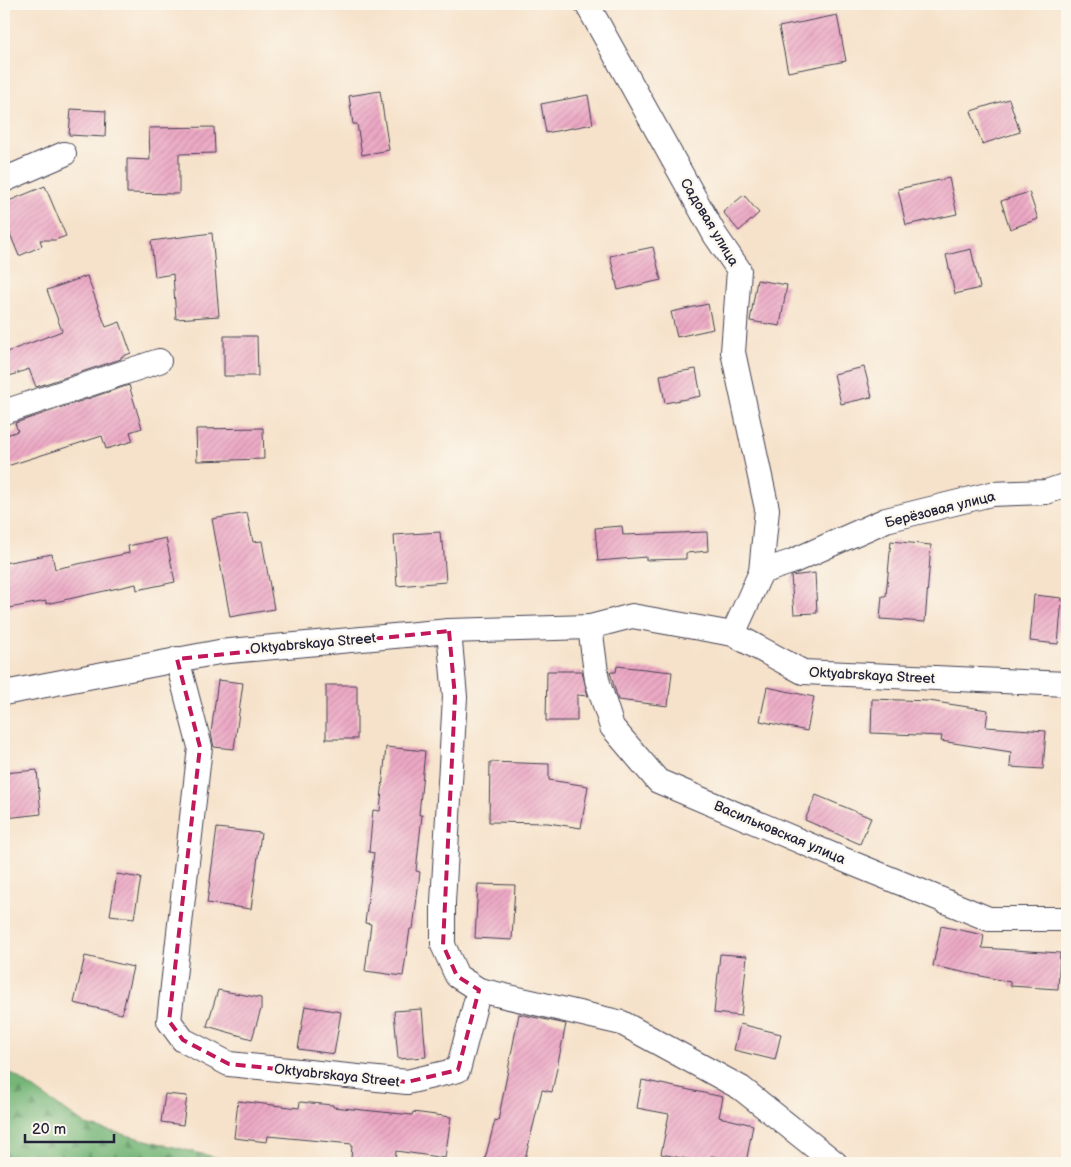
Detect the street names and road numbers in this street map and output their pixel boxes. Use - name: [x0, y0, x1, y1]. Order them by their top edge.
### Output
- street label: Садовая улица: [677, 175, 743, 270]
- street label: Берёзовая улица: [883, 487, 998, 531]
- street label: Oktyabrskaya Street: [249, 629, 377, 657]
- street label: Oktyabrskaya Street: [808, 664, 936, 687]
- street label: Васильковская улица: [711, 797, 849, 868]
- street label: Oktyabrskaya Street: [273, 1060, 401, 1091]

